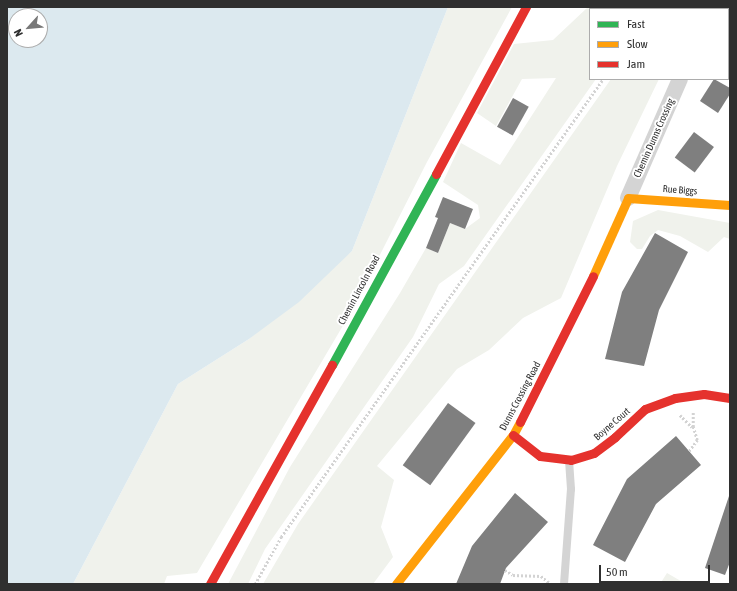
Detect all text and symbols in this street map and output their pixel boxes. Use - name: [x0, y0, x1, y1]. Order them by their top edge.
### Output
- north arrow: [8, 8, 48, 48]
- legend: [589, 8, 729, 80]
- text: Fast: [627, 17, 645, 31]
- text: N: [11, 27, 25, 39]
- text: Slow: [627, 37, 648, 51]
- text: Jam: [627, 57, 645, 71]
- street label: Chemin Dunns Crossing: [631, 97, 677, 179]
- street label: Rue Biggs: [662, 183, 698, 197]
- street label: Chemin Lincoln Road: [336, 253, 382, 327]
- street label: Dunns Crossing Road: [497, 360, 543, 432]
- street label: Boyne Court: [591, 405, 633, 443]
- scale bar: [601, 557, 712, 583]
- text: 50 m: [606, 565, 628, 579]

